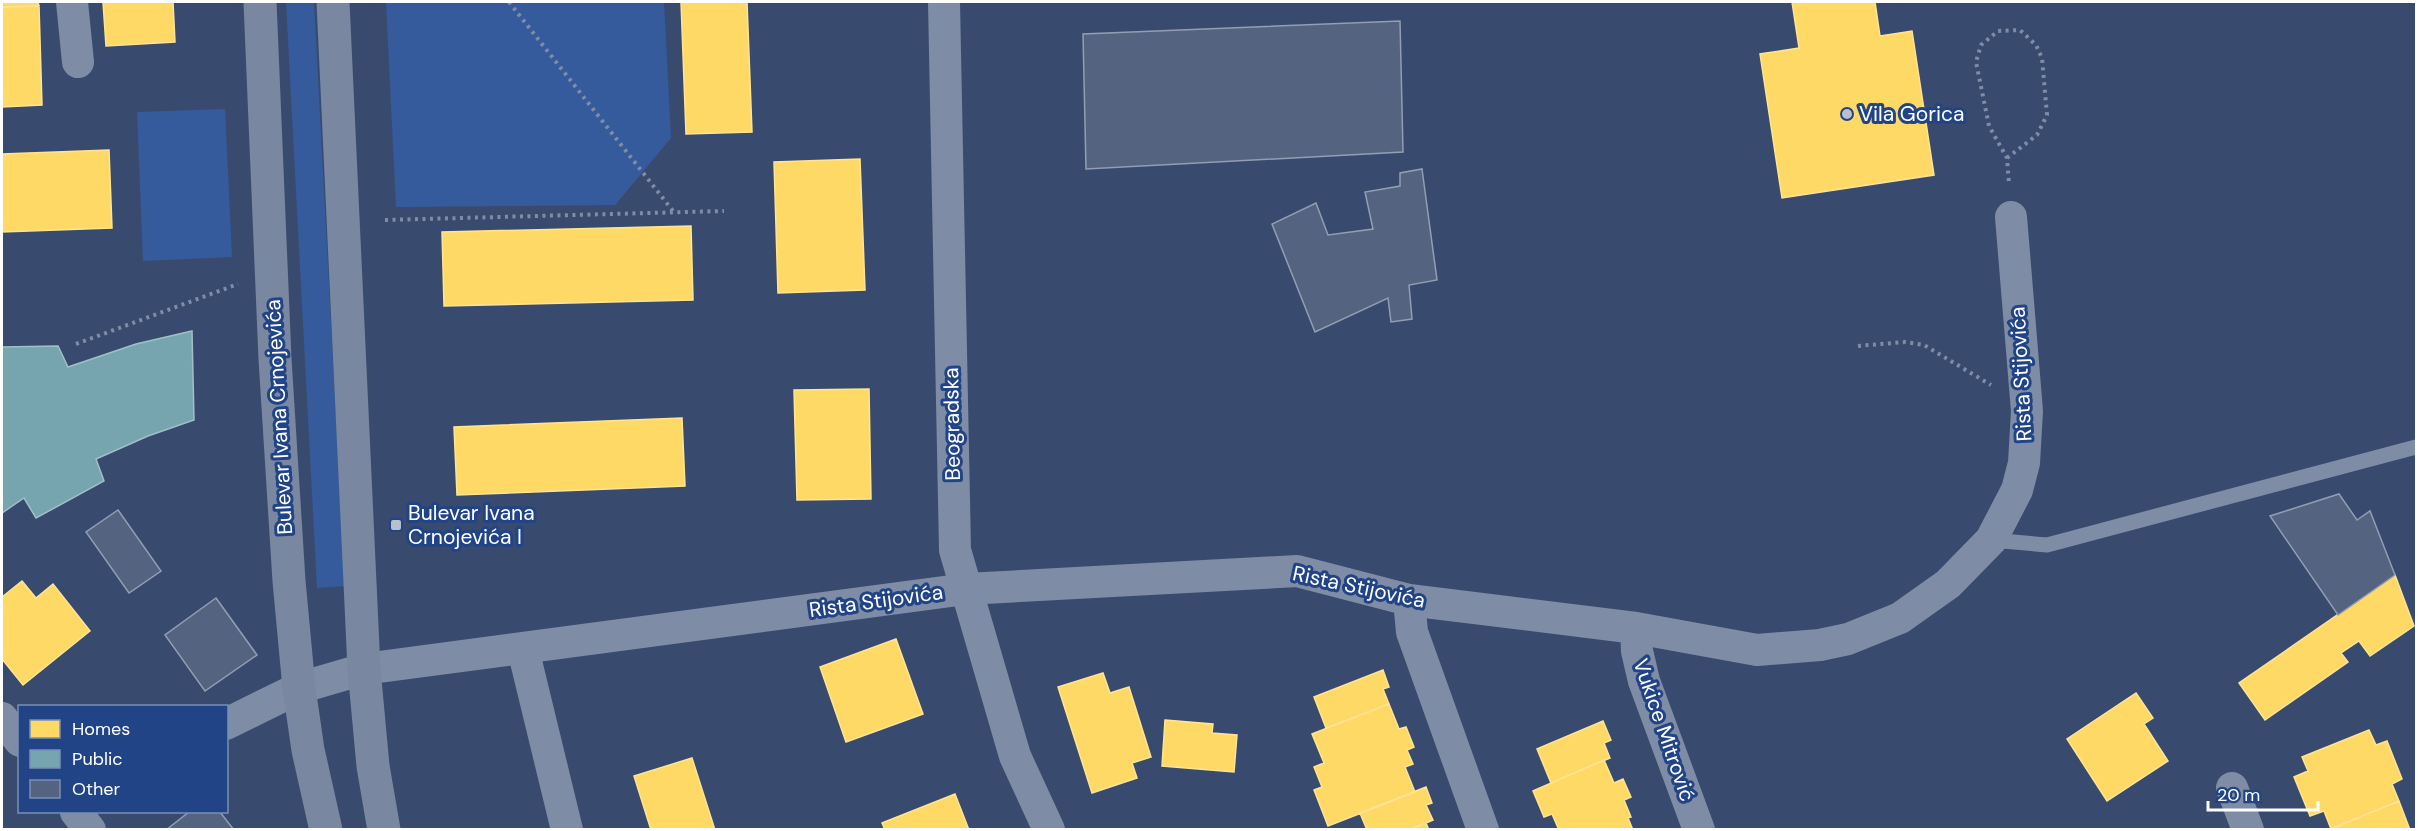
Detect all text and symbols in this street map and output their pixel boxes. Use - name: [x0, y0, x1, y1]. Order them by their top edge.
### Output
- place label: Vila Gorica: [1859, 100, 1964, 128]
- marker: Vila Gorica: [1840, 107, 1854, 121]
- street label: Bulevar Ivana Crnojevića: [259, 299, 299, 535]
- street label: Rista Stijovića: [2003, 306, 2039, 442]
- street label: Beogradska: [937, 367, 967, 481]
- place label: Bulevar Ivana Crnojevića I: [408, 499, 535, 551]
- marker: Bulevar Ivana Crnojevića I: [389, 518, 403, 532]
- street label: Rista Stijovića: [1290, 559, 1428, 615]
- street label: Rista Stijovića: [807, 578, 945, 624]
- street label: Vukice Mitrović: [1626, 655, 1702, 805]
- legend: [18, 705, 228, 813]
- text: Homes: [72, 717, 130, 741]
- text: Public: [72, 747, 123, 771]
- scale bar: [2208, 774, 2318, 812]
- text: Other: [72, 777, 121, 801]
- text: 20 m: [2217, 783, 2260, 807]

